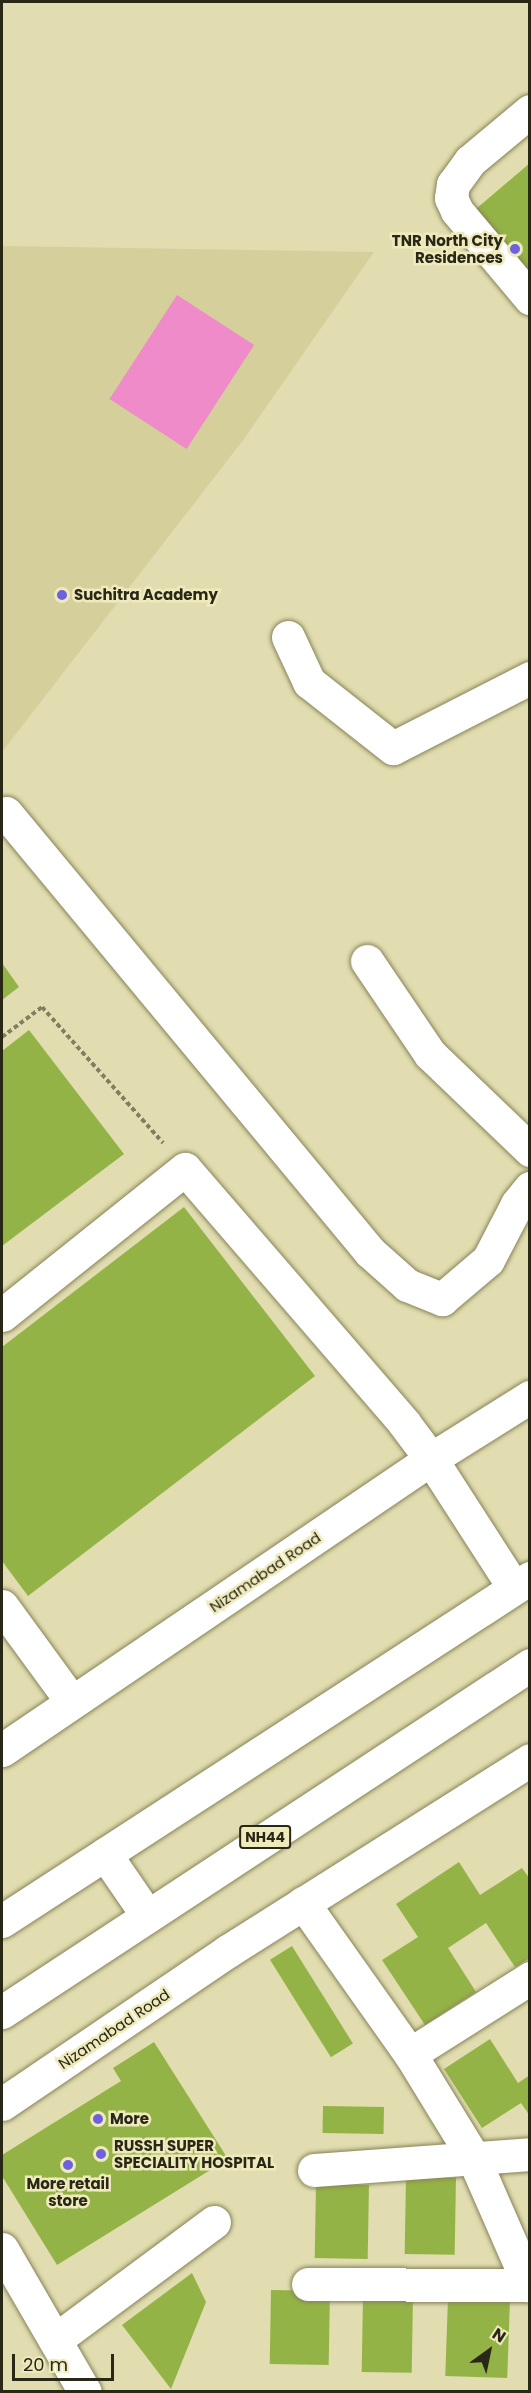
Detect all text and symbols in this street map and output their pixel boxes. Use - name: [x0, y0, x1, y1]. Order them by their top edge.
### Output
- place label: TNR North City Residences: [392, 231, 503, 266]
- marker: TNR North City Residences: [508, 242, 522, 256]
- place label: Suchitra Academy: [74, 586, 218, 604]
- marker: Suchitra Academy: [55, 588, 69, 602]
- street label: Nizamabad Road: [206, 1528, 324, 1616]
- road number: NH44: [238, 1826, 292, 1848]
- street label: Nizamabad Road: [55, 1985, 173, 2073]
- place label: More: [110, 2110, 149, 2128]
- marker: More: [91, 2112, 105, 2126]
- place label: RUSSH SUPER SPECIALITY HOSPITAL: [114, 2136, 274, 2171]
- marker: RUSSH SUPER SPECIALITY HOSPITAL: [92, 2145, 110, 2163]
- marker: More retail store: [61, 2158, 75, 2172]
- place label: More retail store: [27, 2174, 109, 2209]
- north arrow: [459, 2321, 519, 2381]
- text: N: [488, 2323, 510, 2348]
- scale bar: [15, 2342, 117, 2380]
- text: 20 m: [23, 2352, 68, 2377]

